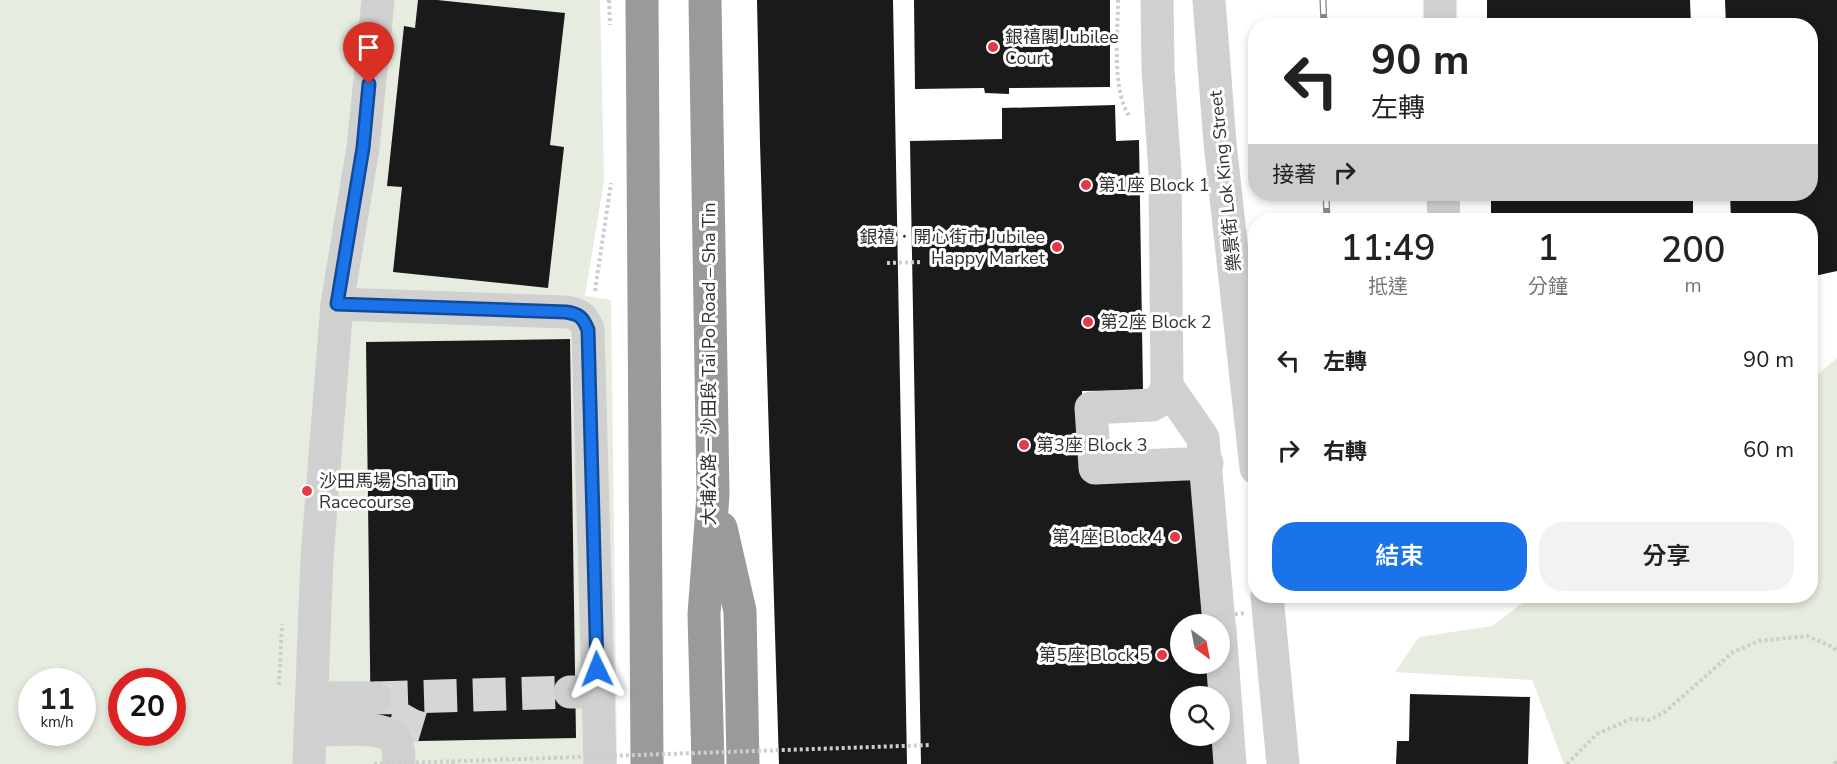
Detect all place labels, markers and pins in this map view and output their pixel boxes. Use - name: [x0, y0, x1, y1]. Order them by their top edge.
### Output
- pin: [343, 22, 394, 84]
- place label: 銀禧閣 Jubilee Court: [1005, 25, 1119, 70]
- marker: 銀禧閣 Jubilee Court: [986, 40, 1000, 54]
- place label: 第1座 Block 1: [1098, 173, 1210, 197]
- marker: 第1座 Block 1: [1079, 178, 1093, 192]
- place label: 銀禧．開心街市 Jubilee Happy Market: [859, 225, 1046, 270]
- marker: 銀禧．開心街市 Jubilee Happy Market: [1050, 240, 1064, 254]
- place label: 第2座 Block 2: [1100, 310, 1212, 334]
- marker: 第2座 Block 2: [1081, 315, 1095, 329]
- place label: 第3座 Block 3: [1036, 433, 1148, 457]
- marker: 第3座 Block 3: [1017, 438, 1031, 452]
- place label: 沙田馬場 Sha Tin Racecourse: [319, 469, 456, 514]
- marker: 沙田馬場 Sha Tin Racecourse: [300, 484, 314, 498]
- place label: 第4座 Block 4: [1051, 525, 1163, 549]
- marker: 第4座 Block 4: [1168, 530, 1182, 544]
- place label: 第5座 Block 5: [1038, 643, 1150, 667]
- marker: 第5座 Block 5: [1155, 648, 1169, 662]

